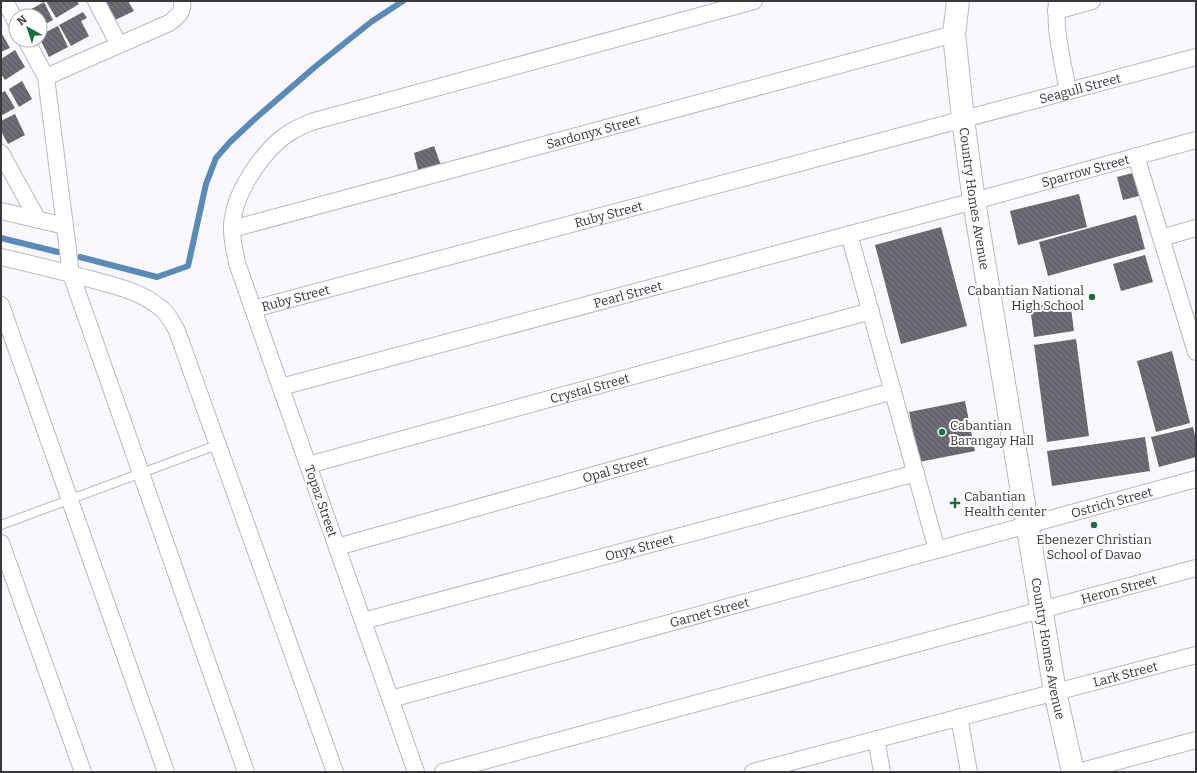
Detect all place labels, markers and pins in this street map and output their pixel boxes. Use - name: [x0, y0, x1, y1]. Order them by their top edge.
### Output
- place label: Cabantian National High School: [967, 283, 1084, 313]
- marker: Cabantian National High School: [1087, 292, 1097, 302]
- place label: Cabantian Barangay Hall: [950, 418, 1034, 448]
- marker: Cabantian Barangay Hall: [937, 427, 947, 437]
- place label: Cabantian Health center: [964, 489, 1047, 519]
- marker: Cabantian Health center: [949, 497, 961, 509]
- marker: Ebenezer Christian School of Davao: [1089, 520, 1099, 530]
- place label: Ebenezer Christian School of Davao: [1036, 532, 1152, 562]

